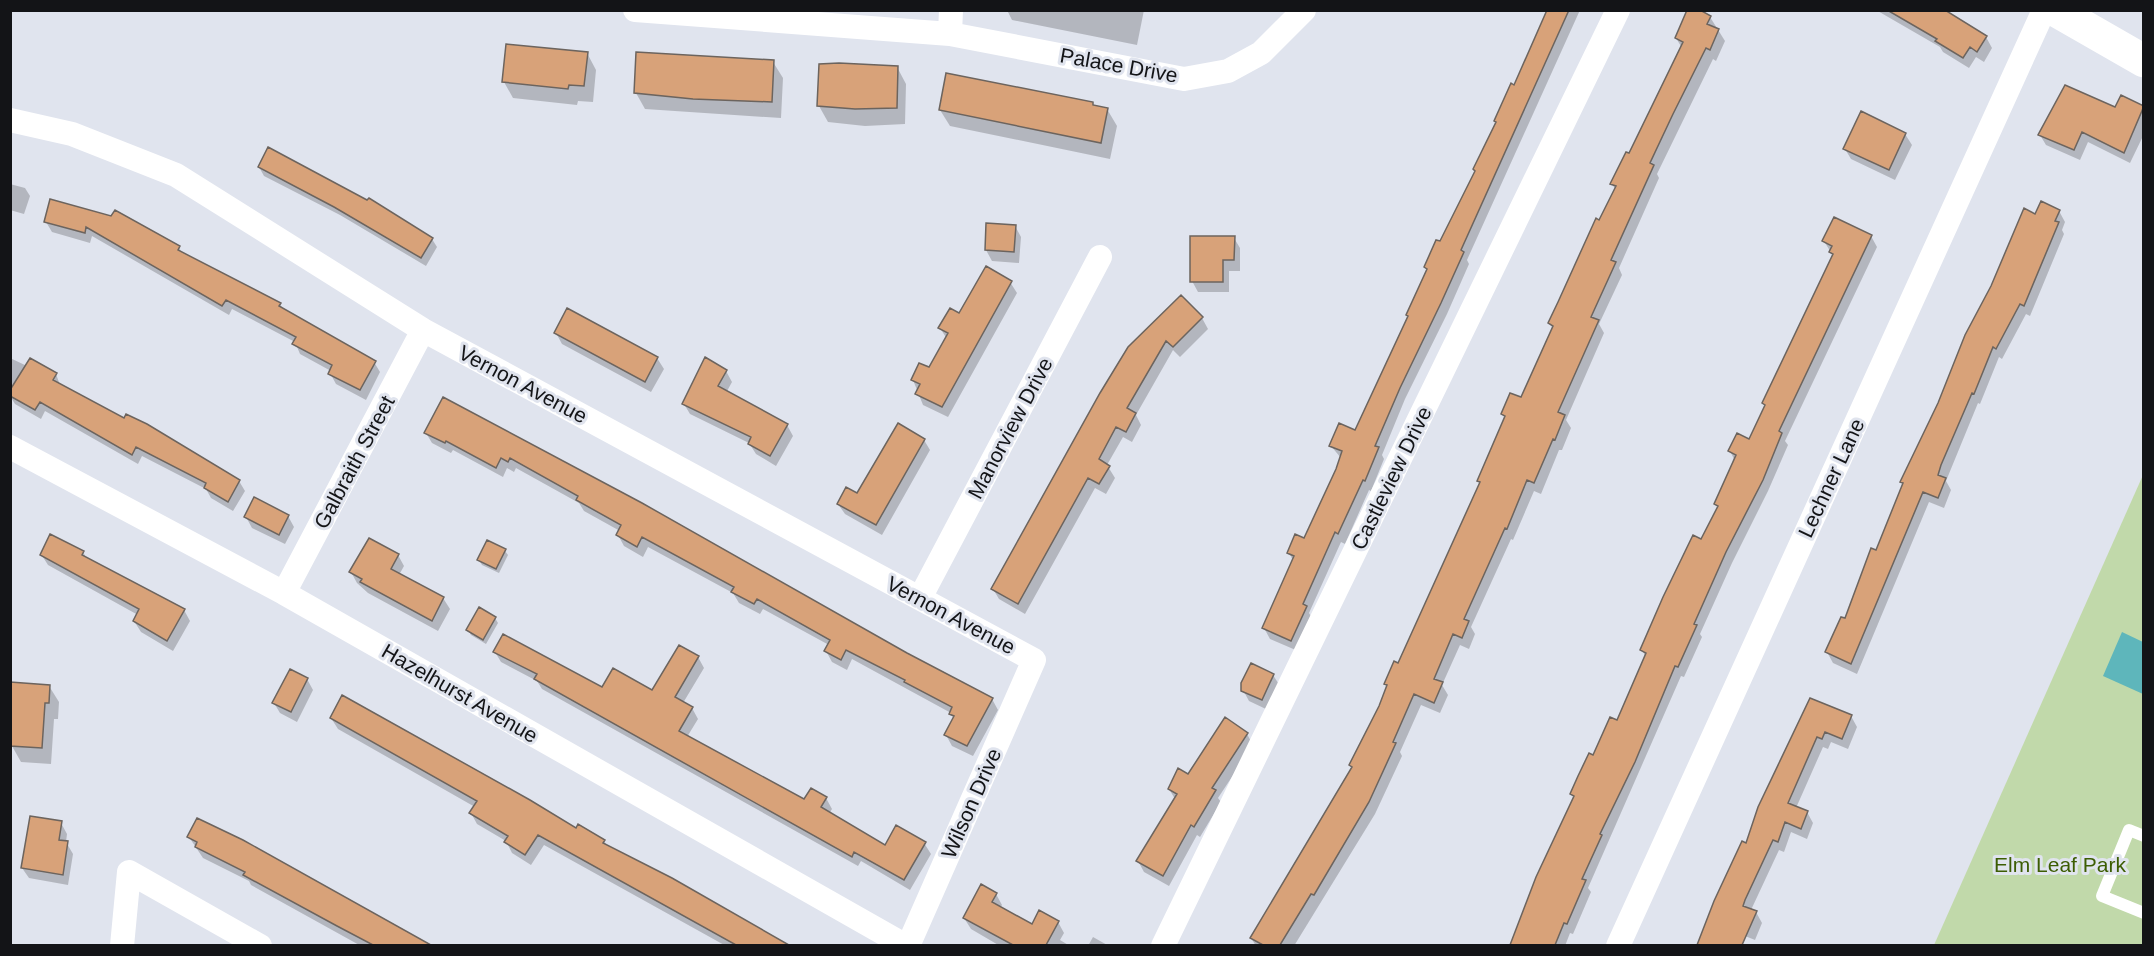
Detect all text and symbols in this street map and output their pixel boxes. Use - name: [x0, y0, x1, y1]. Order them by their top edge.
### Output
- street label: Palace Drive: [1058, 43, 1180, 87]
- street label: Vernon Avenue: [455, 340, 591, 428]
- street label: Manorview Drive: [963, 354, 1057, 502]
- street label: Galbraith Street: [309, 392, 399, 532]
- street label: Castleview Drive: [1346, 403, 1436, 553]
- street label: Lechner Lane: [1793, 415, 1869, 541]
- street label: Vernon Avenue: [883, 571, 1019, 659]
- street label: Hazelhurst Avenue: [378, 639, 542, 747]
- street label: Wilson Drive: [937, 744, 1005, 862]
- park label: Elm Leaf Park: [1994, 853, 2126, 876]

